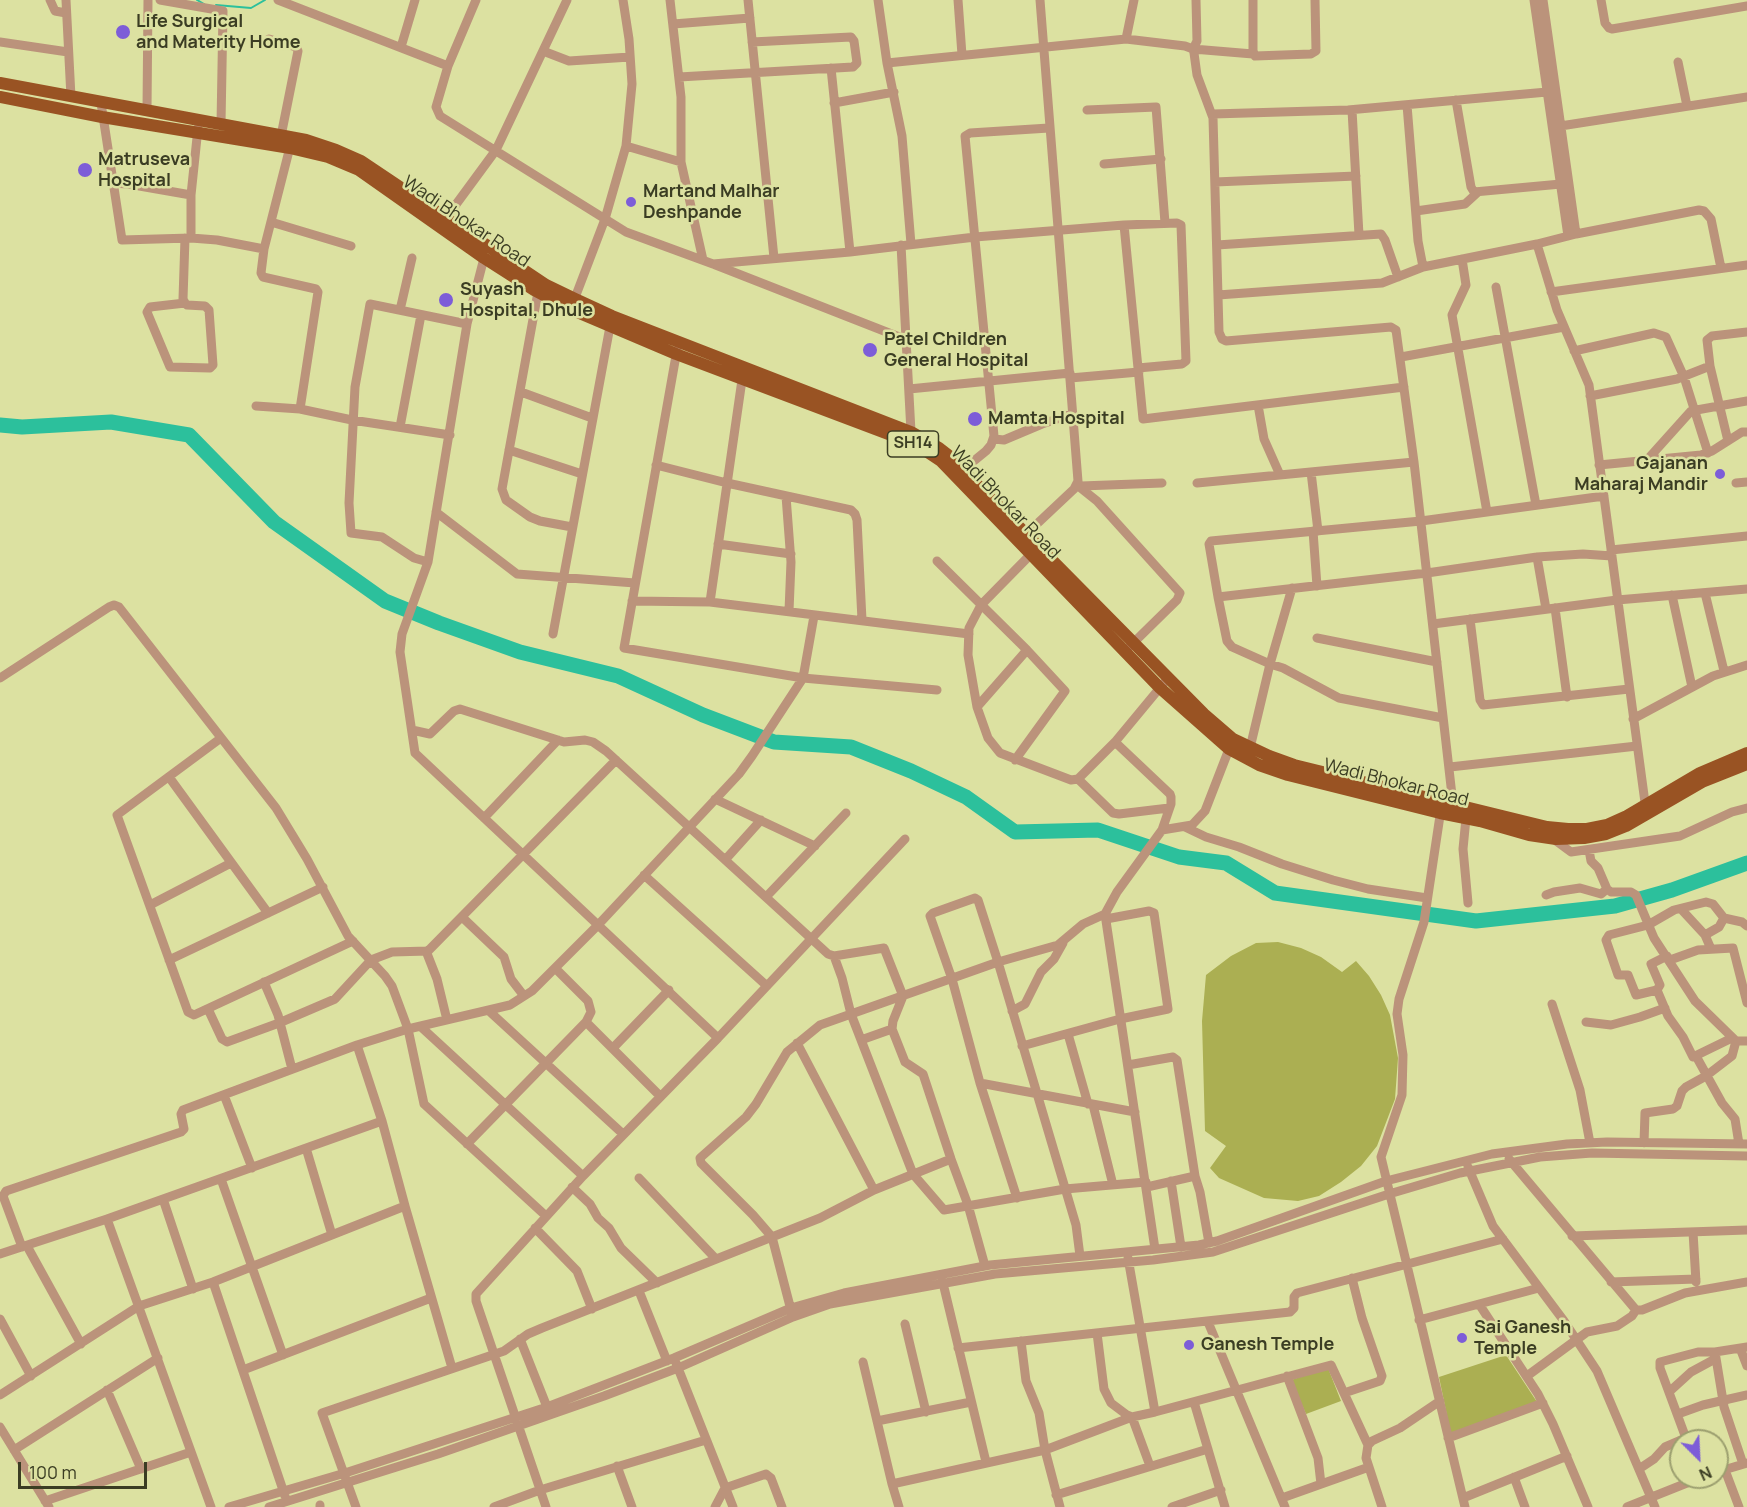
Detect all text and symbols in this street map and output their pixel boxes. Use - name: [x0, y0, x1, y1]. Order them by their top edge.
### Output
- place label: Life Surgical and Materity Home: [136, 11, 300, 54]
- marker: Life Surgical and Materity Home: [114, 23, 132, 41]
- place label: Matruseva Hospital: [98, 149, 190, 192]
- marker: Matruseva Hospital: [76, 161, 94, 179]
- street label: Wadi Bhokar Road: [398, 172, 534, 272]
- place label: Martand Malhar Deshpande: [643, 181, 780, 224]
- marker: Martand Malhar Deshpande: [624, 195, 638, 209]
- place label: Suyash Hospital, Dhule: [460, 279, 593, 322]
- marker: Suyash Hospital, Dhule: [437, 291, 455, 309]
- place label: Patel Children General Hospital: [884, 329, 1029, 372]
- marker: Patel Children General Hospital: [861, 341, 879, 359]
- place label: Mamta Hospital: [988, 408, 1125, 430]
- marker: Mamta Hospital: [966, 410, 984, 428]
- road number: SH14: [888, 431, 938, 457]
- street label: Wadi Bhokar Road: [946, 442, 1064, 564]
- place label: Gajanan Maharaj Mandir: [1574, 453, 1708, 496]
- marker: Gajanan Maharaj Mandir: [1713, 467, 1727, 481]
- street label: Wadi Bhokar Road: [1321, 755, 1471, 811]
- place label: Sai Ganesh Temple: [1474, 1317, 1571, 1360]
- marker: Sai Ganesh Temple: [1455, 1331, 1469, 1345]
- place label: Ganesh Temple: [1201, 1334, 1334, 1356]
- marker: Ganesh Temple: [1182, 1338, 1196, 1352]
- north arrow: [1669, 1429, 1729, 1489]
- scale bar: [21, 1450, 150, 1488]
- text: 100 m: [29, 1460, 77, 1484]
- text: N: [1696, 1461, 1715, 1486]

